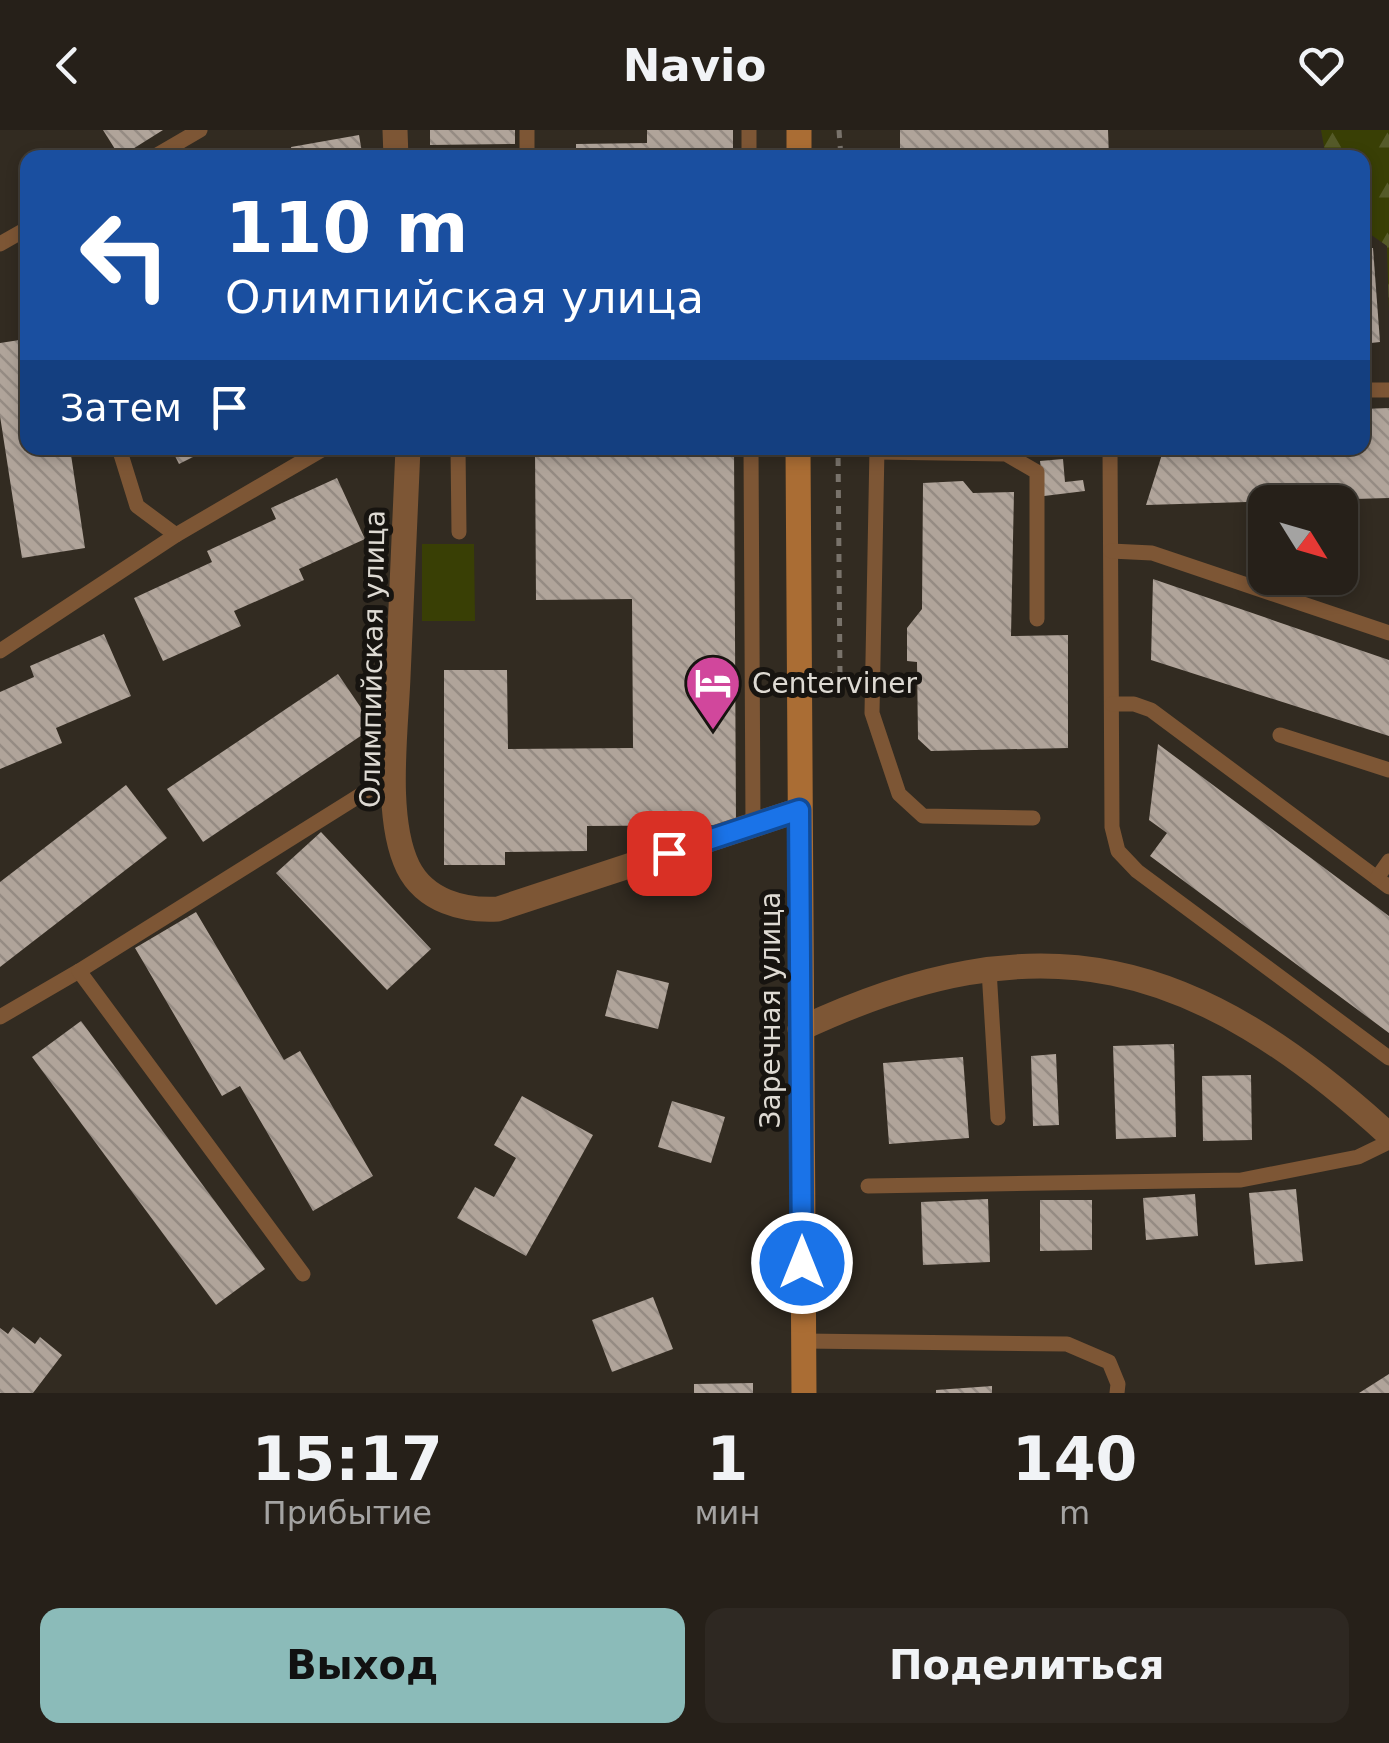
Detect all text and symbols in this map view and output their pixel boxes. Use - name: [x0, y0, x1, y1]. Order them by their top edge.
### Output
- icon: back: [40, 38, 95, 93]
- icon: heart: [1294, 38, 1349, 93]
- text: Navio: [623, 39, 766, 92]
- text: 110 m: [225, 187, 468, 269]
- icon: left: [60, 190, 190, 320]
- text: Олимпийская улица: [225, 271, 704, 324]
- icon: arrive: [202, 380, 257, 435]
- text: Затем: [60, 386, 182, 430]
- north arrow: [1248, 485, 1358, 595]
- map controls: [1248, 485, 1358, 595]
- street label: Олимпийская улица: [353, 510, 392, 808]
- hotel icon: Centerviner: [683, 653, 743, 732]
- place label: Centerviner: [752, 667, 918, 700]
- pin: [627, 811, 712, 896]
- icon: arrive: [642, 826, 697, 881]
- street label: Заречная улица: [754, 892, 787, 1128]
- position arrow: [750, 1211, 854, 1315]
- text: 15:17: [252, 1424, 443, 1494]
- text: 1: [706, 1424, 748, 1494]
- text: 140: [1012, 1424, 1137, 1494]
- text: Прибытие: [263, 1494, 432, 1532]
- text: мин: [694, 1494, 760, 1532]
- text: m: [1059, 1494, 1090, 1532]
- button: Выход: [40, 1608, 685, 1723]
- button: Поделиться: [705, 1608, 1349, 1723]

